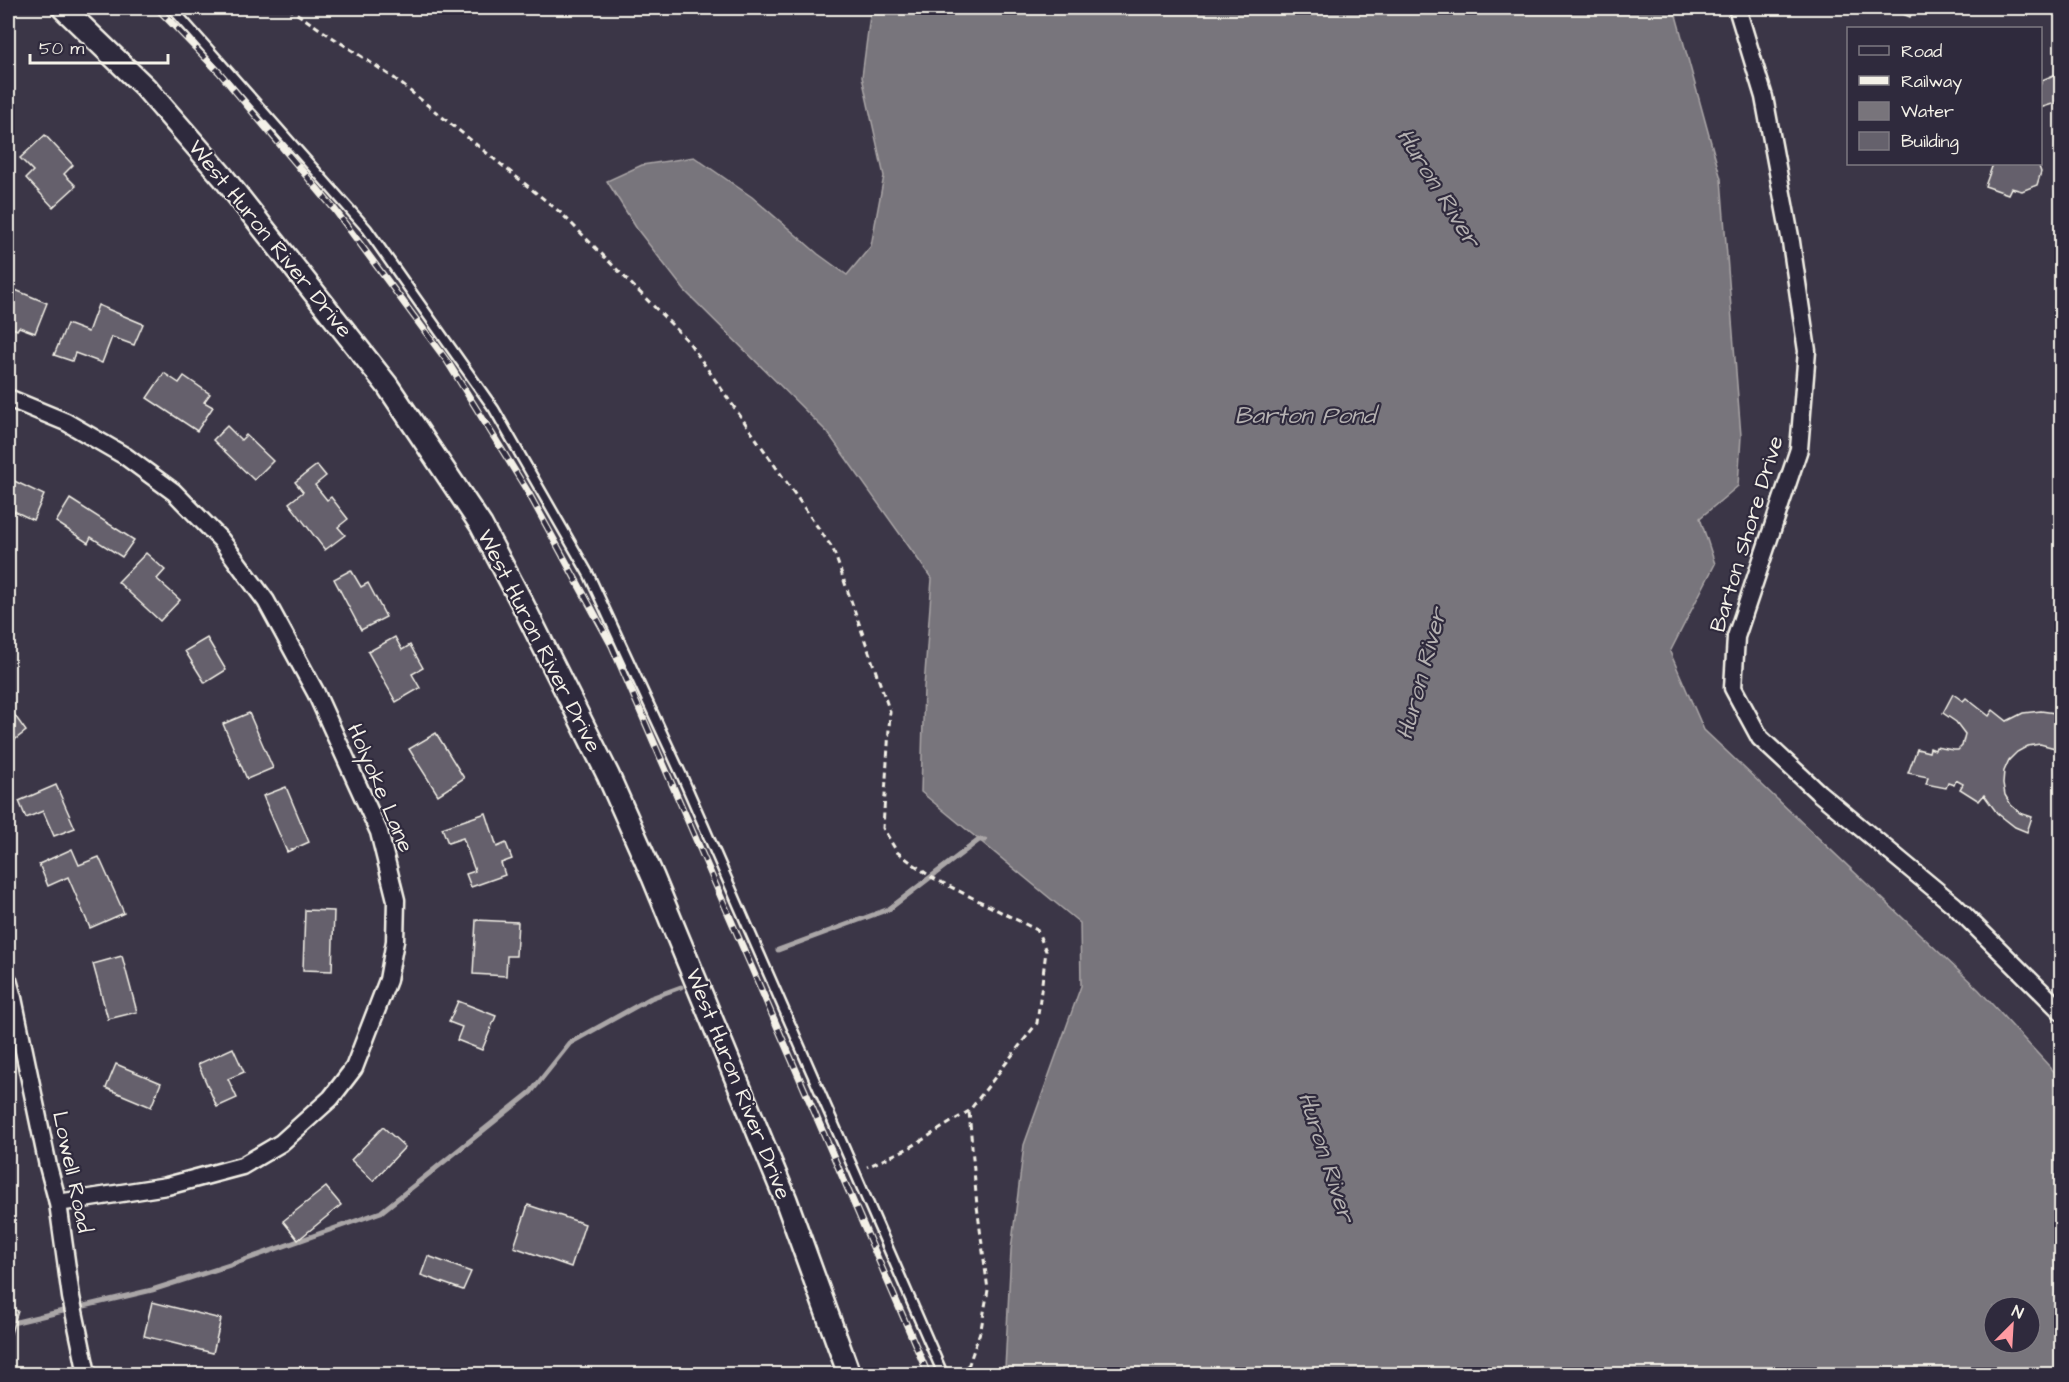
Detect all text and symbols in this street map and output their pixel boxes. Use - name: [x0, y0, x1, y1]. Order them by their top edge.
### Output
- scale bar: [30, 27, 168, 65]
- legend: [1847, 27, 2042, 165]
- text: 50 m: [39, 36, 84, 61]
- text: Road: [1901, 39, 1942, 64]
- text: Railway: [1901, 69, 1962, 95]
- text: Water: [1901, 99, 1954, 124]
- water label: Huron River: [1388, 122, 1490, 256]
- text: Building: [1901, 129, 1959, 155]
- street label: West Huron River Drive: [180, 133, 360, 345]
- water label: Barton Pond: [1235, 399, 1380, 433]
- street label: Barton Shore Drive: [1702, 432, 1792, 636]
- street label: West Huron River Drive: [469, 524, 609, 758]
- water label: Huron River: [1388, 602, 1457, 743]
- street label: Holyoke Lane: [338, 719, 421, 858]
- street label: West Huron River Drive: [677, 964, 799, 1204]
- water label: Huron River: [1289, 1088, 1364, 1229]
- street label: Lowell Road: [44, 1108, 100, 1236]
- north arrow: [1982, 1295, 2042, 1355]
- text: N: [2009, 1300, 2027, 1324]

